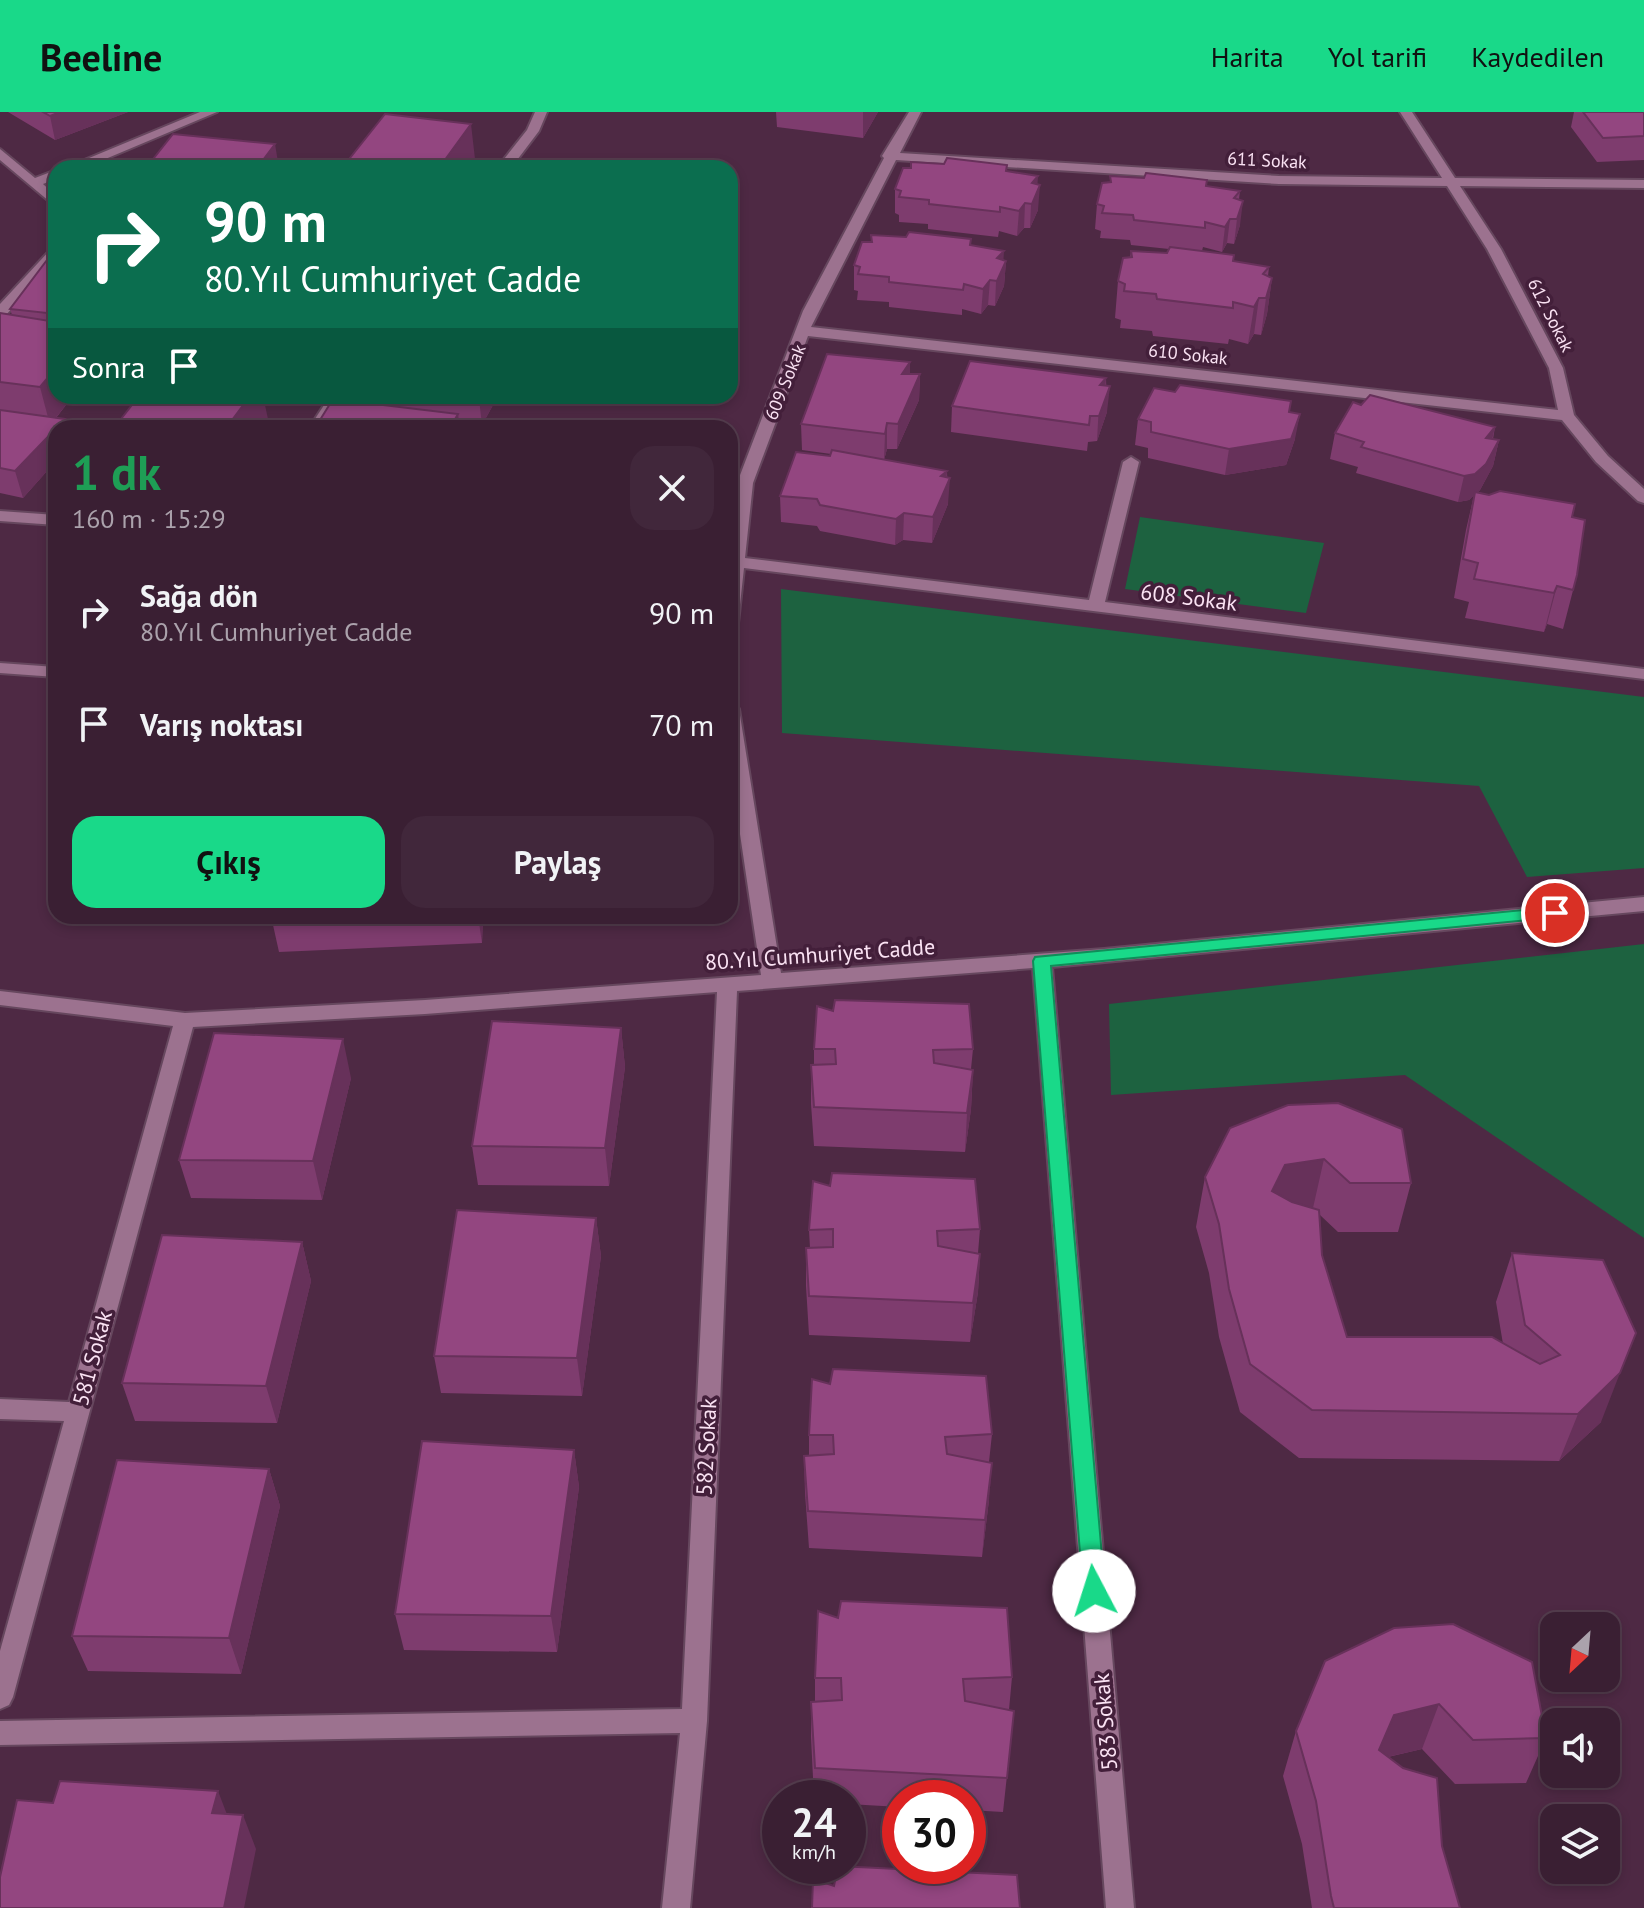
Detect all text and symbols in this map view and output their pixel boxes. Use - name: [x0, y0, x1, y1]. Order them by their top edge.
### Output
- text: Beeline: [40, 32, 162, 81]
- text: Harita: [1211, 38, 1284, 75]
- text: Yol tarifi: [1328, 38, 1427, 75]
- text: Kaydedilen: [1471, 38, 1604, 75]
- street label: 611 Sokak: [1227, 146, 1308, 174]
- text: 90 m: [204, 185, 327, 257]
- icon: right: [72, 192, 176, 296]
- text: 80.Yıl Cumhuriyet Cadde: [204, 255, 581, 302]
- street label: 612 Sokak: [1523, 274, 1579, 356]
- street label: 610 Sokak: [1147, 338, 1229, 370]
- street label: 609 Sokak: [759, 340, 811, 423]
- icon: arrive: [162, 344, 206, 388]
- text: Sonra: [72, 347, 146, 386]
- text: 1 dk: [72, 441, 161, 503]
- button: close: [630, 446, 714, 530]
- text: 160 m · 15:29: [72, 502, 226, 535]
- text: Sağa dön: [140, 576, 258, 615]
- street label: 608 Sokak: [1139, 577, 1239, 617]
- icon: right: [72, 590, 116, 634]
- text: 90 m: [649, 593, 714, 632]
- text: 80.Yıl Cumhuriyet Cadde: [140, 615, 412, 648]
- icon: arrive: [72, 702, 116, 746]
- text: Varış noktası: [140, 705, 303, 744]
- text: 70 m: [649, 705, 714, 744]
- button: Çıkış: [72, 816, 385, 908]
- button: Paylaş: [401, 816, 714, 908]
- pin: [1521, 879, 1589, 947]
- icon: arrive: [1533, 891, 1577, 935]
- street label: 80.Yıl Cumhuriyet Cadde: [704, 932, 936, 976]
- street label: 581 Sokak: [66, 1307, 118, 1409]
- street label: 582 Sokak: [689, 1397, 723, 1496]
- position arrow: [1052, 1549, 1136, 1633]
- north arrow: [1540, 1612, 1620, 1692]
- map controls: [1540, 1612, 1620, 1884]
- street label: 583 Sokak: [1087, 1672, 1123, 1772]
- button: sound: [1540, 1708, 1620, 1788]
- speed limit sign: 30: [882, 1780, 986, 1884]
- text: 24: [791, 1796, 837, 1848]
- button: layers: [1540, 1804, 1620, 1884]
- text: km/h: [792, 1839, 836, 1865]

